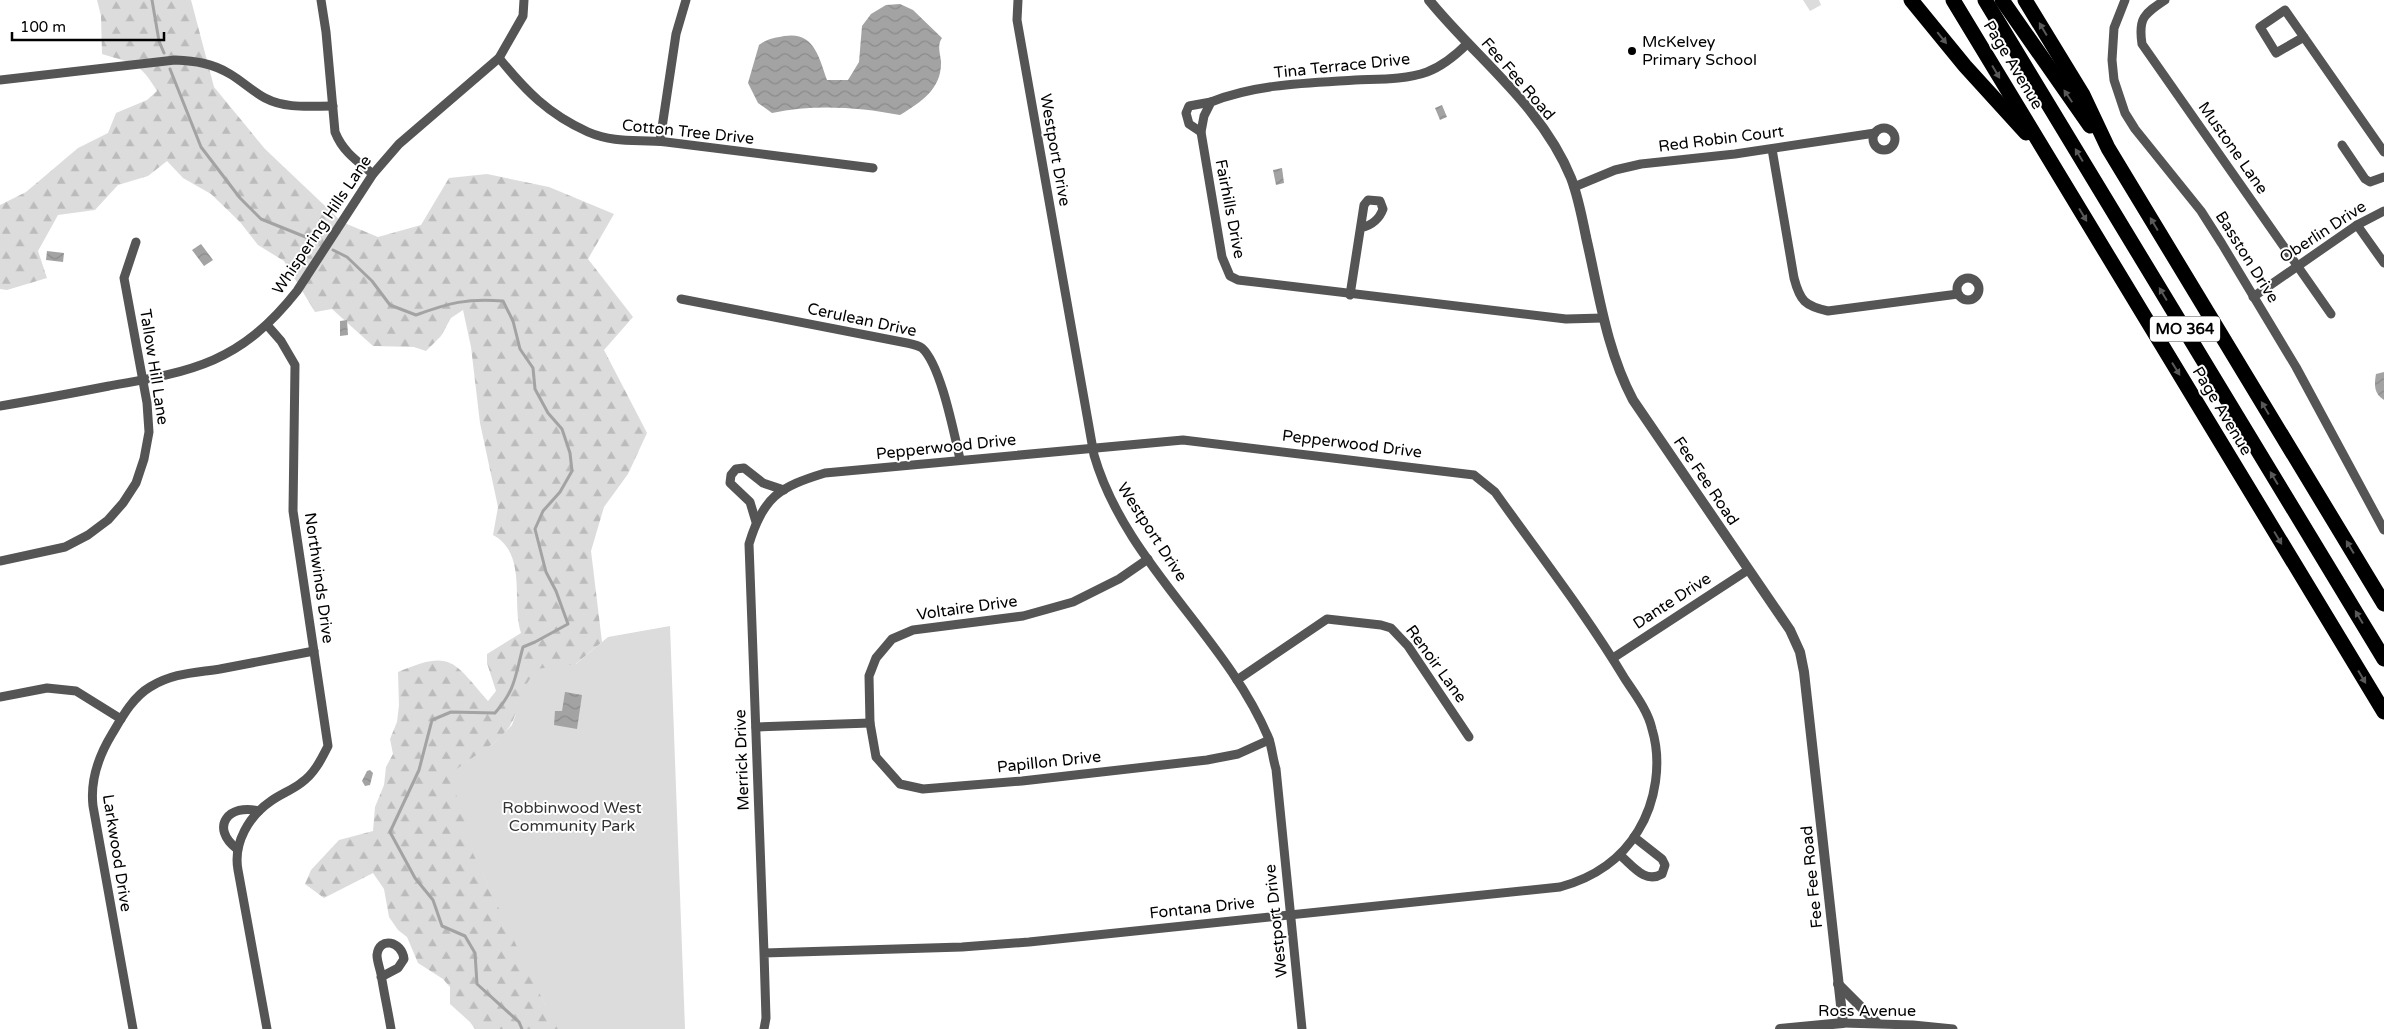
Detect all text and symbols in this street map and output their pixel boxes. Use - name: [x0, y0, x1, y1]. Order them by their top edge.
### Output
- scale bar: [12, 10, 165, 42]
- street label: Page Avenue: [1979, 17, 2047, 113]
- text: 100 m: [20, 18, 66, 36]
- one-way arrow: [2038, 23, 2047, 36]
- one-way arrow: [1937, 31, 1948, 44]
- place label: McKelvey Primary School: [1642, 32, 1757, 70]
- street label: Fee Fee Road: [1477, 34, 1559, 124]
- marker: McKelvey Primary School: [1626, 45, 1638, 57]
- street label: Tina Terrace Drive: [1273, 49, 1411, 83]
- one-way arrow: [1992, 65, 2001, 78]
- one-way arrow: [2063, 89, 2073, 103]
- street label: Westport Drive: [1035, 92, 1075, 208]
- street label: Mustone Lane: [2194, 98, 2272, 198]
- street label: Cotton Tree Drive: [621, 115, 755, 149]
- street label: Red Robin Court: [1657, 121, 1785, 157]
- one-way arrow: [2074, 149, 2083, 162]
- street label: Whispering Hills Lane: [268, 152, 376, 298]
- street label: Fairhills Drive: [1211, 158, 1249, 260]
- street label: Oberlin Drive: [2276, 197, 2370, 267]
- street label: Basston Drive: [2211, 207, 2283, 307]
- one-way arrow: [2078, 208, 2087, 221]
- one-way arrow: [2150, 218, 2159, 231]
- one-way arrow: [2159, 287, 2168, 300]
- street label: Cerulean Drive: [806, 299, 918, 341]
- street label: Tallow Hill Lane: [135, 308, 173, 426]
- road number: MO 364: [2150, 316, 2220, 342]
- one-way arrow: [2172, 362, 2181, 375]
- street label: Page Avenue: [2188, 363, 2256, 459]
- one-way arrow: [2261, 402, 2270, 415]
- street label: Pepperwood Drive: [1281, 426, 1423, 462]
- street label: Pepperwood Drive: [875, 430, 1017, 464]
- street label: Fee Fee Road: [1669, 433, 1743, 529]
- one-way arrow: [2270, 471, 2279, 484]
- street label: Westport Drive: [1113, 479, 1191, 585]
- street label: Northwinds Drive: [300, 511, 338, 645]
- one-way arrow: [2274, 531, 2283, 544]
- one-way arrow: [2345, 541, 2354, 554]
- street label: Dante Drive: [1629, 568, 1715, 634]
- street label: Voltaire Drive: [915, 591, 1019, 625]
- one-way arrow: [2354, 610, 2363, 623]
- street label: Renoir Lane: [1401, 621, 1471, 707]
- one-way arrow: [2358, 670, 2367, 683]
- street label: Merrick Drive: [730, 709, 754, 811]
- street label: Papillon Drive: [996, 747, 1102, 777]
- street label: Larkwood Drive: [98, 793, 136, 913]
- park label: Robbinwood West Community Park: [502, 798, 642, 836]
- street label: Fee Fee Road: [1797, 825, 1827, 929]
- street label: Westport Drive: [1260, 863, 1292, 979]
- street label: Fontana Drive: [1148, 893, 1256, 923]
- street label: Ross Avenue: [1818, 1001, 1916, 1021]

